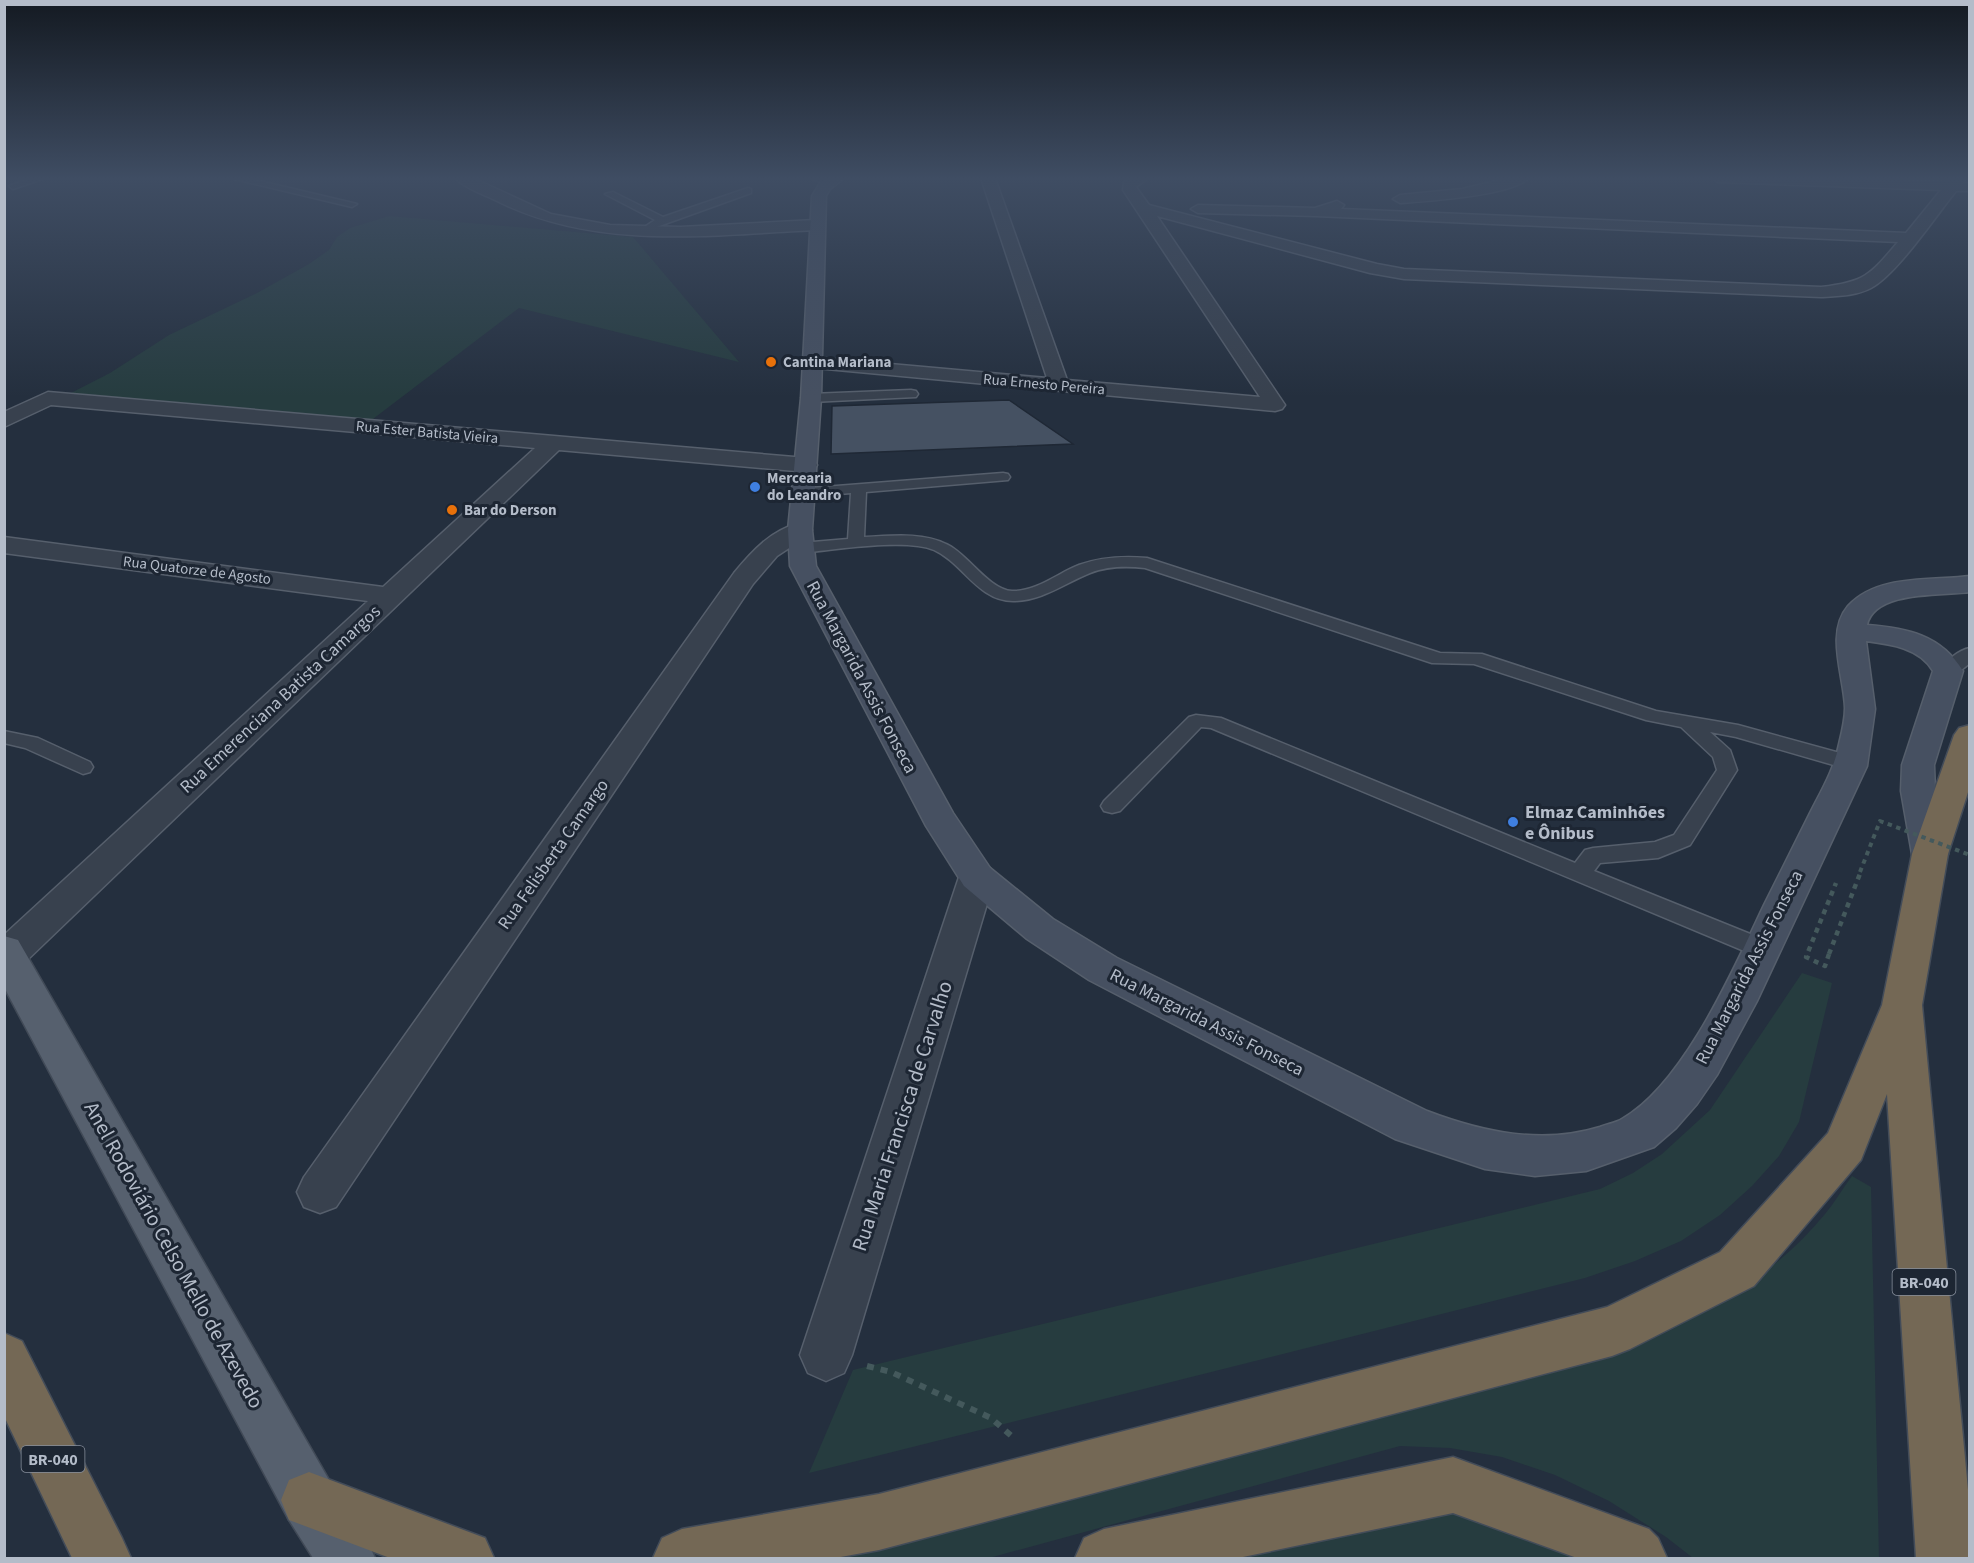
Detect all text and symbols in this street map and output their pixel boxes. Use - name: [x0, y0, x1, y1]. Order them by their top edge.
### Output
- place label: Cantina Mariana: [783, 352, 892, 373]
- marker: Cantina Mariana: [764, 355, 778, 369]
- street label: Rua Ernesto Pereira: [982, 369, 1106, 400]
- street label: Rua Ester Batista Vieira: [355, 416, 499, 449]
- place label: Mercearia do Leandro: [767, 468, 841, 506]
- marker: Mercearia do Leandro: [748, 480, 762, 494]
- place label: Bar do Derson: [464, 500, 557, 521]
- marker: Bar do Derson: [445, 503, 459, 517]
- street label: Rua Quatorze de Agosto: [122, 551, 272, 590]
- street label: Rua Margarida Assis Fonseca: [800, 577, 923, 778]
- street label: Rua Emerenciana Batista Camargos: [175, 599, 386, 799]
- street label: Rua Felisberta Camargo: [492, 774, 615, 935]
- place label: Elmaz Caminhões e Ônibus: [1525, 800, 1665, 846]
- marker: Elmaz Caminhões e Ônibus: [1506, 815, 1520, 829]
- street label: Rua Margarida Assis Fonseca: [1690, 866, 1809, 1069]
- street label: Rua Margarida Assis Fonseca: [1105, 963, 1308, 1082]
- street label: Rua Maria Francisca de Carvalho: [844, 977, 960, 1255]
- street label: Anel Rodoviário Celso Mello de Azevedo: [77, 1096, 271, 1414]
- road number: BR-040: [1892, 1269, 1956, 1295]
- road number: BR-040: [22, 1446, 84, 1472]

